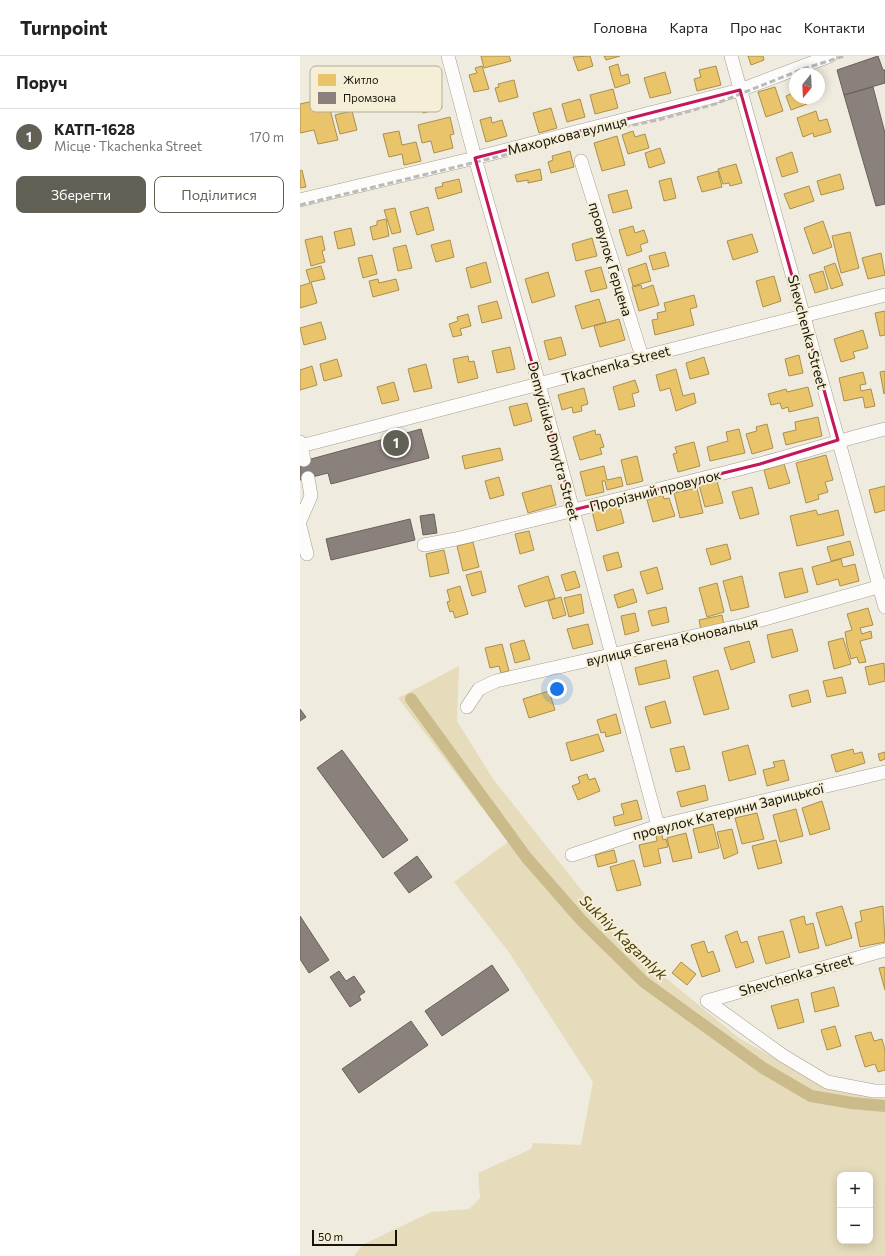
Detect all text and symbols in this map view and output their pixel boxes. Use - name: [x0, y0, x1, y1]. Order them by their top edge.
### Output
- text: Turnpoint: [20, 16, 108, 39]
- text: Головна: [593, 19, 647, 36]
- text: Карта: [669, 19, 708, 36]
- text: Про нас: [730, 19, 782, 36]
- text: Контакти: [804, 19, 865, 36]
- legend: [310, 66, 442, 112]
- north arrow: [789, 68, 825, 104]
- text: Поруч: [16, 72, 67, 93]
- text: Житло: [343, 73, 379, 86]
- text: Промзона: [343, 91, 396, 104]
- street label: Махоркова вулиця: [505, 112, 629, 158]
- text: КАТП-1628: [54, 120, 135, 138]
- text: 1: [26, 129, 32, 145]
- text: 170 m: [249, 129, 284, 145]
- text: Місце · Tkachenka Street: [54, 138, 202, 154]
- button: Зберегти: [16, 176, 146, 213]
- button: Поділитися: [154, 176, 284, 213]
- street label: провулок Герцена: [586, 200, 636, 318]
- street label: Shevchenka Street: [785, 273, 832, 391]
- street label: Tkachenka Street: [560, 341, 672, 387]
- street label: Demydiuka Dmytra Street: [525, 359, 584, 523]
- pin: 1: [383, 428, 409, 458]
- street label: Прорізний провулок: [587, 465, 723, 515]
- street label: вулиця Євгена Коновальця: [584, 613, 760, 669]
- your location: [547, 679, 567, 699]
- street label: провулок Катерини Зарицької: [631, 779, 826, 843]
- water label: Sukhiy Kagamlyk: [576, 891, 672, 984]
- street label: Shevchenka Street: [737, 951, 855, 999]
- map controls: [837, 1172, 873, 1244]
- button: +: [837, 1172, 873, 1208]
- button: −: [837, 1208, 873, 1244]
- scale bar: [312, 1228, 397, 1247]
- text: 50 m: [318, 1230, 343, 1243]

